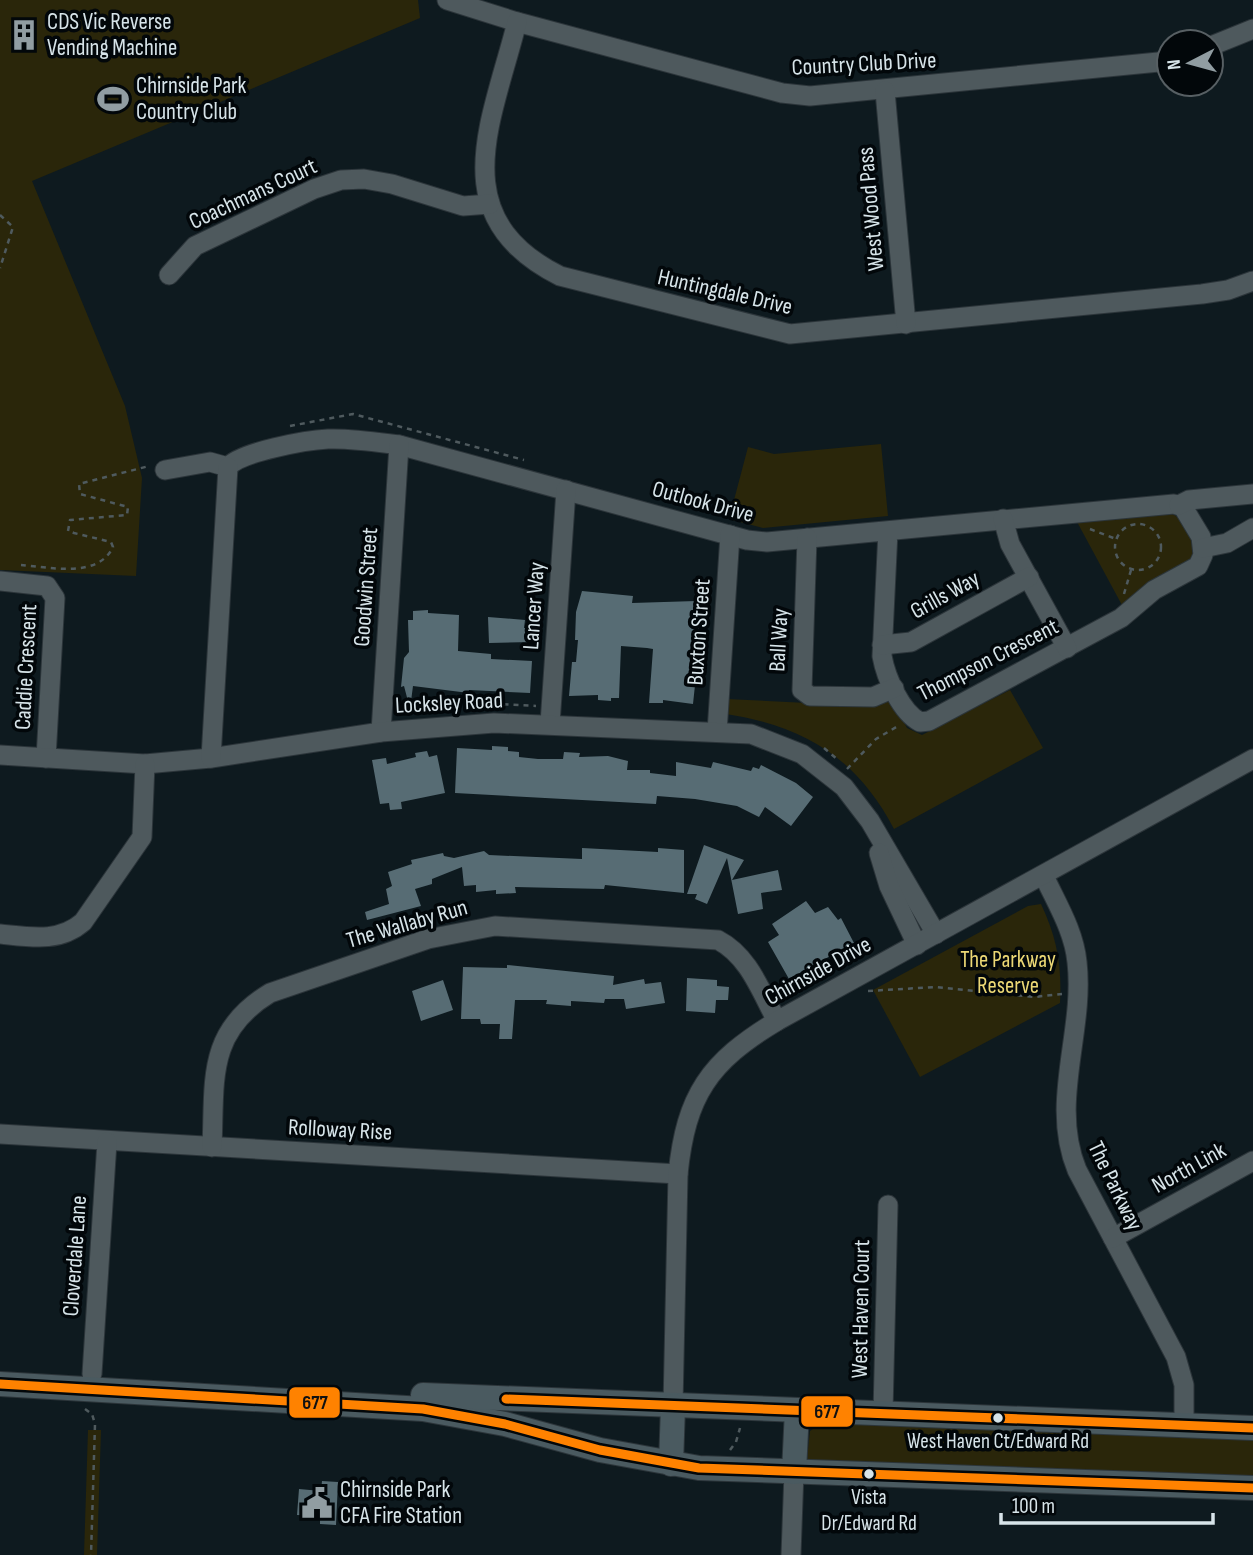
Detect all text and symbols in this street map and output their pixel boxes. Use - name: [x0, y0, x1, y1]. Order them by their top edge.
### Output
- place label: CDS Vic Reverse Vending Machine: [47, 8, 177, 62]
- building icon: CDS Vic Reverse Vending Machine: [7, 18, 41, 52]
- north arrow: [1155, 28, 1225, 98]
- street label: Country Club Drive: [791, 46, 937, 82]
- text: N: [1163, 58, 1187, 71]
- place label: Chirnside Park Country Club: [136, 72, 247, 126]
- sports icon: Chirnside Park Country Club: [96, 82, 130, 116]
- street label: West Wood Pass: [852, 146, 890, 272]
- street label: Coachmans Court: [185, 152, 321, 236]
- street label: Huntingdale Drive: [655, 263, 795, 321]
- street label: Outlook Drive: [649, 475, 757, 529]
- street label: Goodwin Street: [348, 526, 384, 648]
- street label: Lancer Way: [517, 561, 551, 651]
- street label: Grills Way: [906, 565, 985, 625]
- street label: Buxton Street: [681, 578, 717, 686]
- street label: Caddie Crescent: [9, 603, 43, 731]
- street label: Ball Way: [763, 608, 795, 672]
- street label: Thompson Crescent: [913, 613, 1063, 707]
- street label: Locksley Road: [394, 686, 504, 720]
- street label: The Wallaby Run: [343, 893, 471, 955]
- street label: Chirnside Drive: [760, 930, 876, 1012]
- park label: The Parkway Reserve: [960, 946, 1056, 1000]
- street label: Rolloway Rise: [287, 1113, 393, 1147]
- street label: North Link: [1147, 1136, 1231, 1200]
- street label: The Parkway: [1081, 1137, 1149, 1235]
- street label: Cloverdale Lane: [57, 1195, 93, 1317]
- street label: West Haven Court: [846, 1239, 876, 1379]
- line badge: 677: [288, 1386, 341, 1419]
- text: 677: [302, 1392, 329, 1415]
- line badge: 677: [800, 1395, 854, 1428]
- text: 677: [814, 1401, 841, 1424]
- marker: West Haven Ct/Edward Rd: [991, 1411, 1005, 1425]
- place label: West Haven Ct/Edward Rd: [907, 1429, 1089, 1454]
- marker: Vista Dr/Edward Rd: [862, 1467, 876, 1481]
- place label: Chirnside Park CFA Fire Station: [340, 1476, 462, 1530]
- scale bar: [1001, 1482, 1213, 1526]
- place label: Vista Dr/Edward Rd: [821, 1485, 917, 1536]
- public building icon: Chirnside Park CFA Fire Station: [300, 1486, 334, 1520]
- text: 100 m: [1012, 1494, 1055, 1519]

